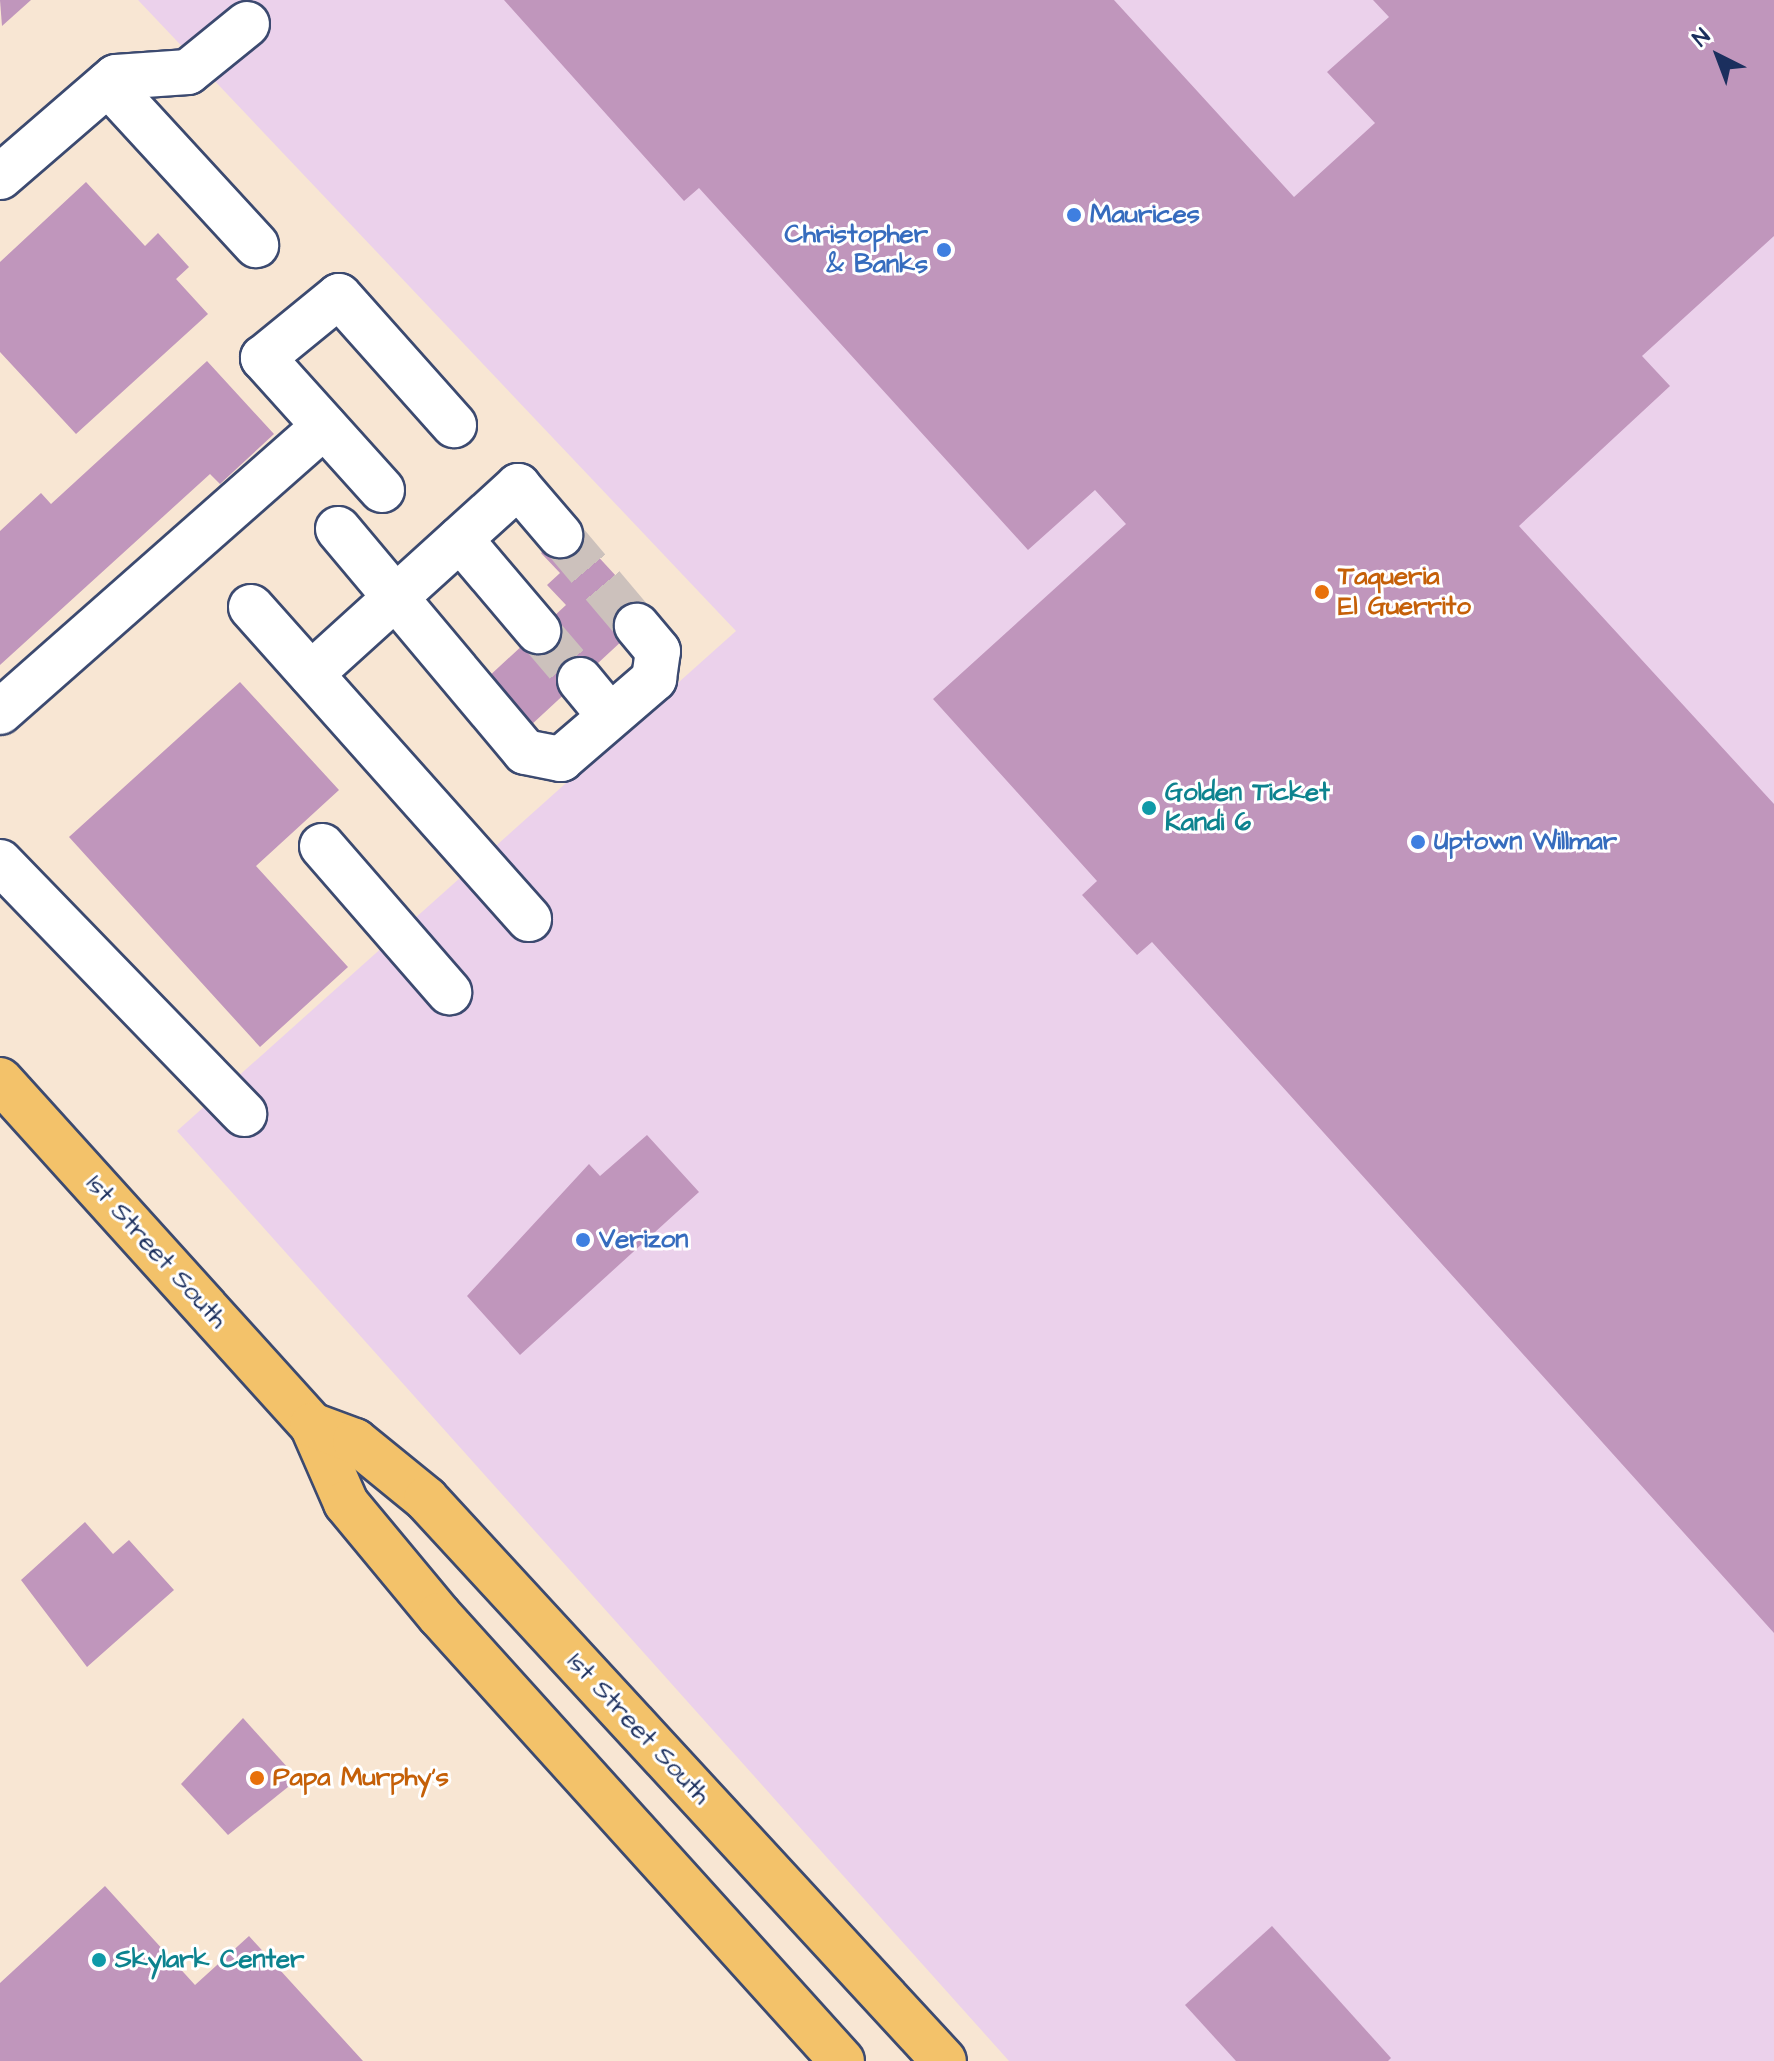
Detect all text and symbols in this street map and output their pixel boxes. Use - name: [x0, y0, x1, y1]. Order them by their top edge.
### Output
- north arrow: [1678, 16, 1758, 96]
- text: N: [1686, 22, 1717, 54]
- place label: Maurices: [1090, 199, 1200, 231]
- marker: Maurices: [1065, 206, 1083, 224]
- place label: Christopher & Banks: [784, 219, 928, 280]
- marker: Christopher & Banks: [935, 241, 953, 259]
- place label: Taqueria El Guerrito: [1338, 561, 1471, 622]
- marker: Taqueria El Guerrito: [1313, 583, 1331, 601]
- place label: Golden Ticket Kandi 6: [1165, 777, 1330, 838]
- marker: Golden Ticket Kandi 6: [1140, 799, 1158, 817]
- place label: Uptown Willmar: [1434, 826, 1617, 858]
- marker: Uptown Willmar: [1409, 833, 1427, 851]
- street label: 1st Street South: [79, 1169, 233, 1335]
- place label: Verizon: [599, 1224, 688, 1256]
- marker: Verizon: [574, 1231, 592, 1249]
- street label: 1st Street South: [560, 1647, 716, 1811]
- place label: Papa Murphy's: [273, 1762, 449, 1794]
- marker: Papa Murphy's: [248, 1769, 266, 1787]
- place label: Skylark Center: [115, 1944, 304, 1976]
- marker: Skylark Center: [90, 1951, 108, 1969]

